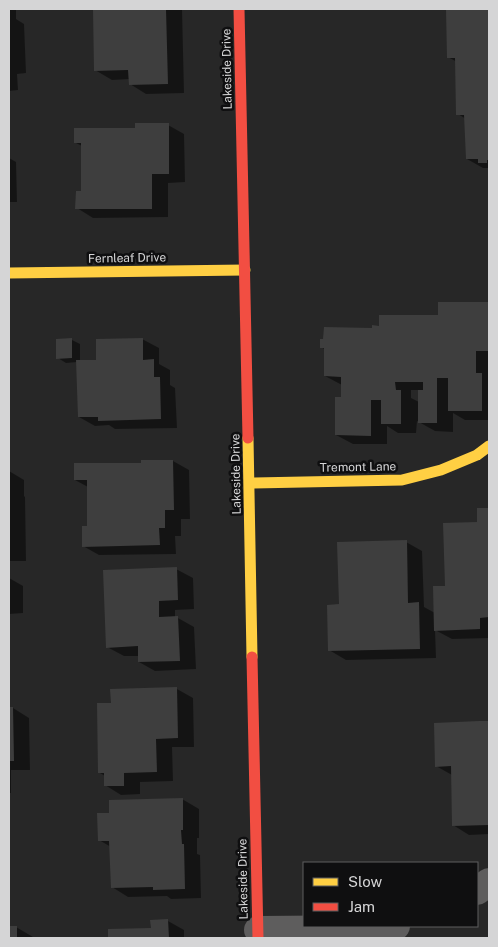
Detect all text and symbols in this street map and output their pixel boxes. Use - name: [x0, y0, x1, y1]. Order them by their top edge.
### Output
- street label: Lakeside Drive: [219, 28, 235, 110]
- street label: Fernleaf Drive: [88, 250, 166, 266]
- street label: Lakeside Drive: [228, 433, 244, 515]
- street label: Tremont Lane: [320, 459, 397, 475]
- street label: Lakeside Drive: [235, 838, 251, 920]
- legend: [303, 862, 478, 927]
- text: Slow: [348, 873, 383, 890]
- text: Jam: [348, 898, 375, 915]

